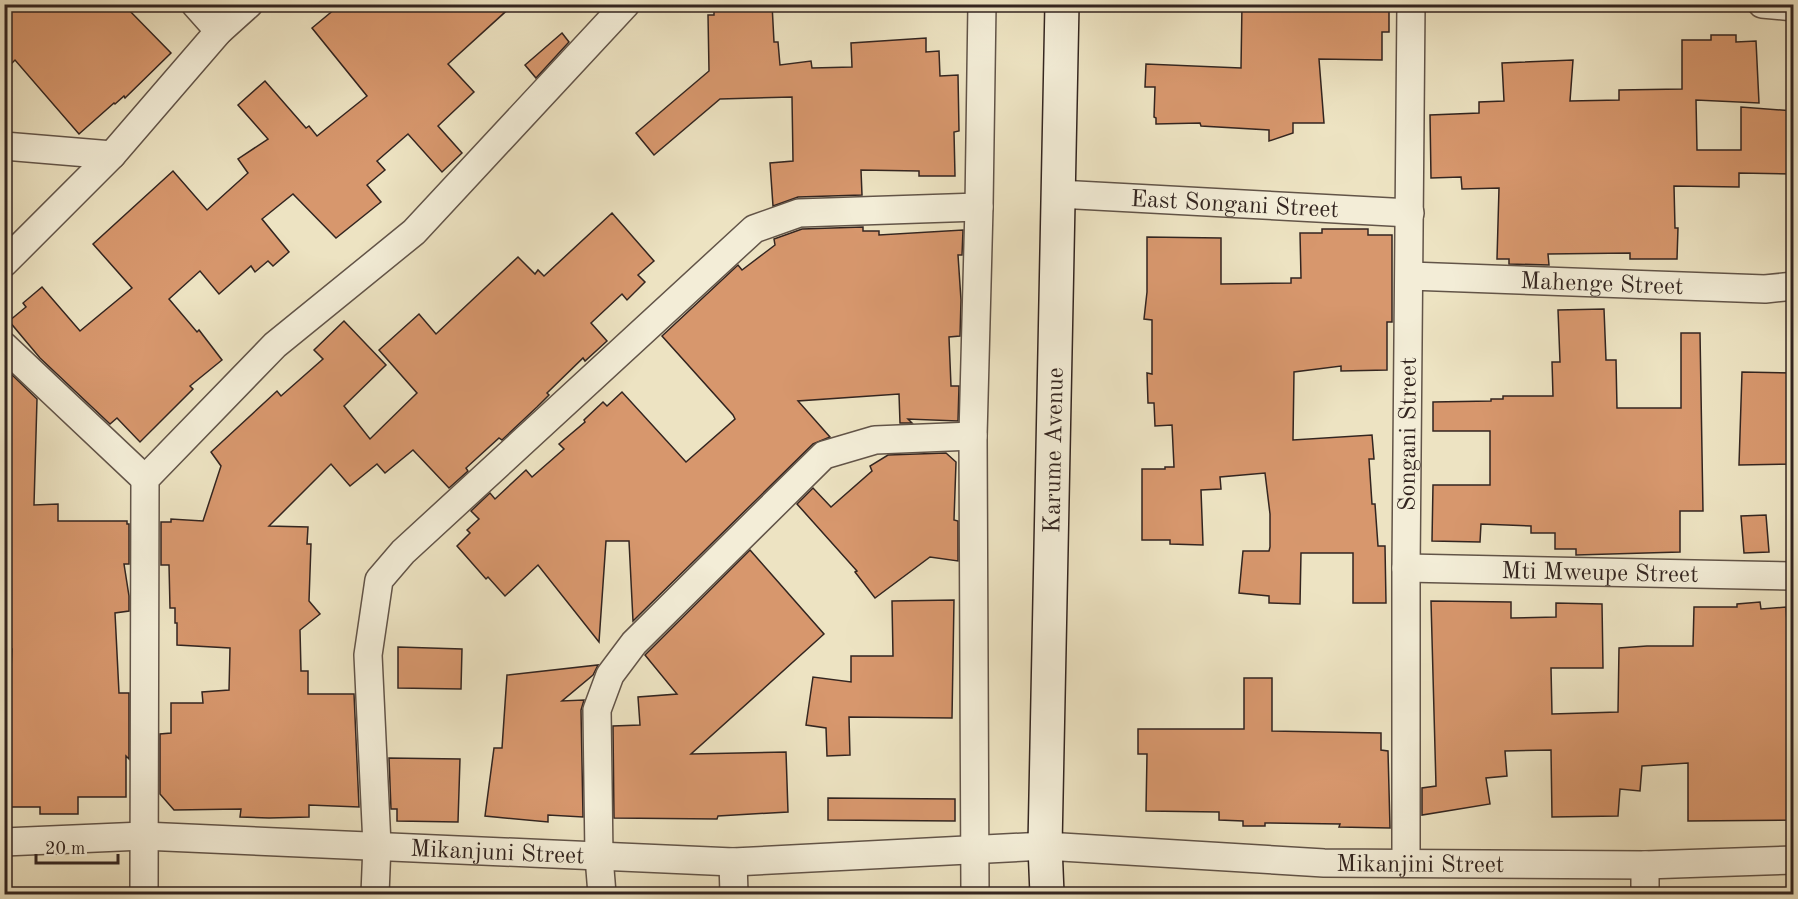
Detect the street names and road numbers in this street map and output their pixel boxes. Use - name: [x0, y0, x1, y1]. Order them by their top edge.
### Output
- street label: East Songani Street: [1130, 188, 1339, 223]
- street label: Mahenge Street: [1520, 270, 1684, 300]
- street label: Songani Street: [1397, 357, 1422, 511]
- street label: Karume Avenue: [1041, 367, 1069, 533]
- street label: Mti Mweupe Street: [1501, 560, 1699, 588]
- street label: Mikanjuni Street: [410, 838, 585, 869]
- street label: Mikanjini Street: [1336, 853, 1504, 878]

